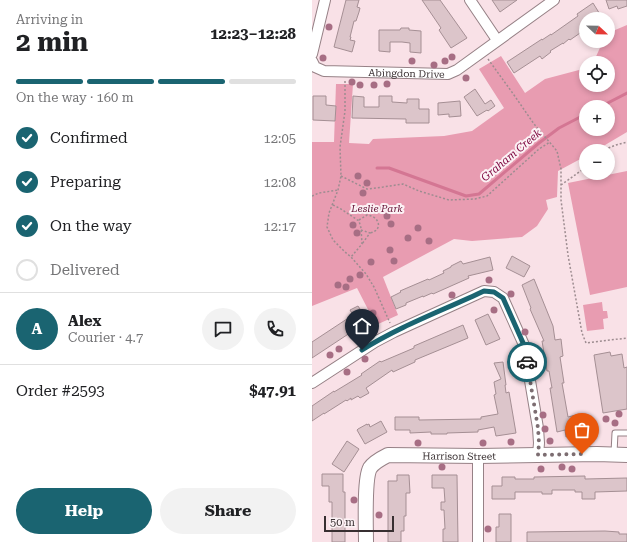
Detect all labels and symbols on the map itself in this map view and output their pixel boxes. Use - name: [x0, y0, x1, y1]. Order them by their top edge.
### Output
- north arrow: [579, 12, 615, 48]
- street label: Abingdon Drive: [368, 67, 445, 80]
- water label: Graham Creek: [479, 127, 544, 184]
- park label: Leslie Park: [350, 203, 403, 214]
- pin: [345, 309, 379, 350]
- courier: [507, 342, 547, 382]
- pin: [565, 413, 599, 454]
- street label: Harrison Street: [422, 450, 496, 462]
- scale bar: [324, 514, 394, 533]

